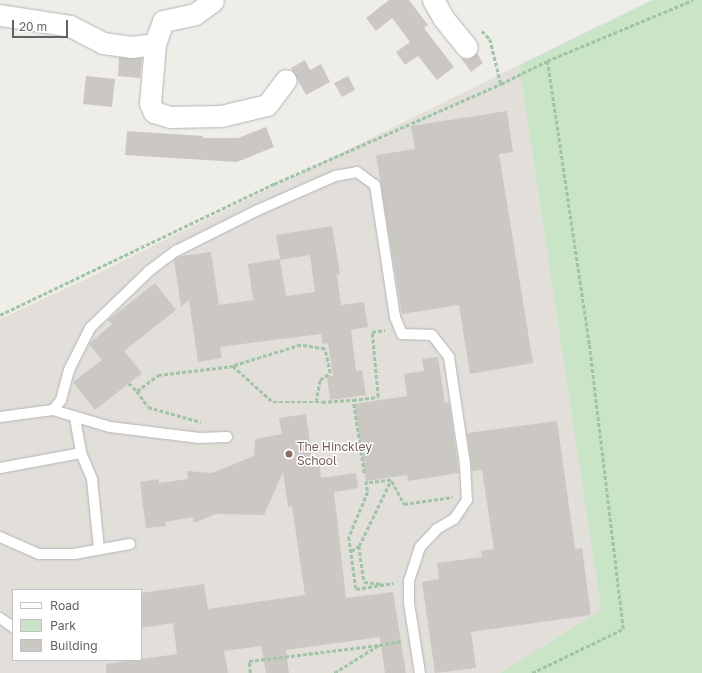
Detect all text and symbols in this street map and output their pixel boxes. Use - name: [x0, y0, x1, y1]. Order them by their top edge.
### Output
- scale bar: [14, 12, 70, 38]
- text: 20 m: [19, 19, 47, 34]
- place label: The Hinckley School: [297, 440, 372, 468]
- marker: The Hinckley School: [284, 449, 294, 459]
- legend: [12, 589, 142, 661]
- text: Road: [50, 598, 79, 613]
- text: Park: [50, 618, 76, 633]
- text: Building: [50, 638, 98, 653]

